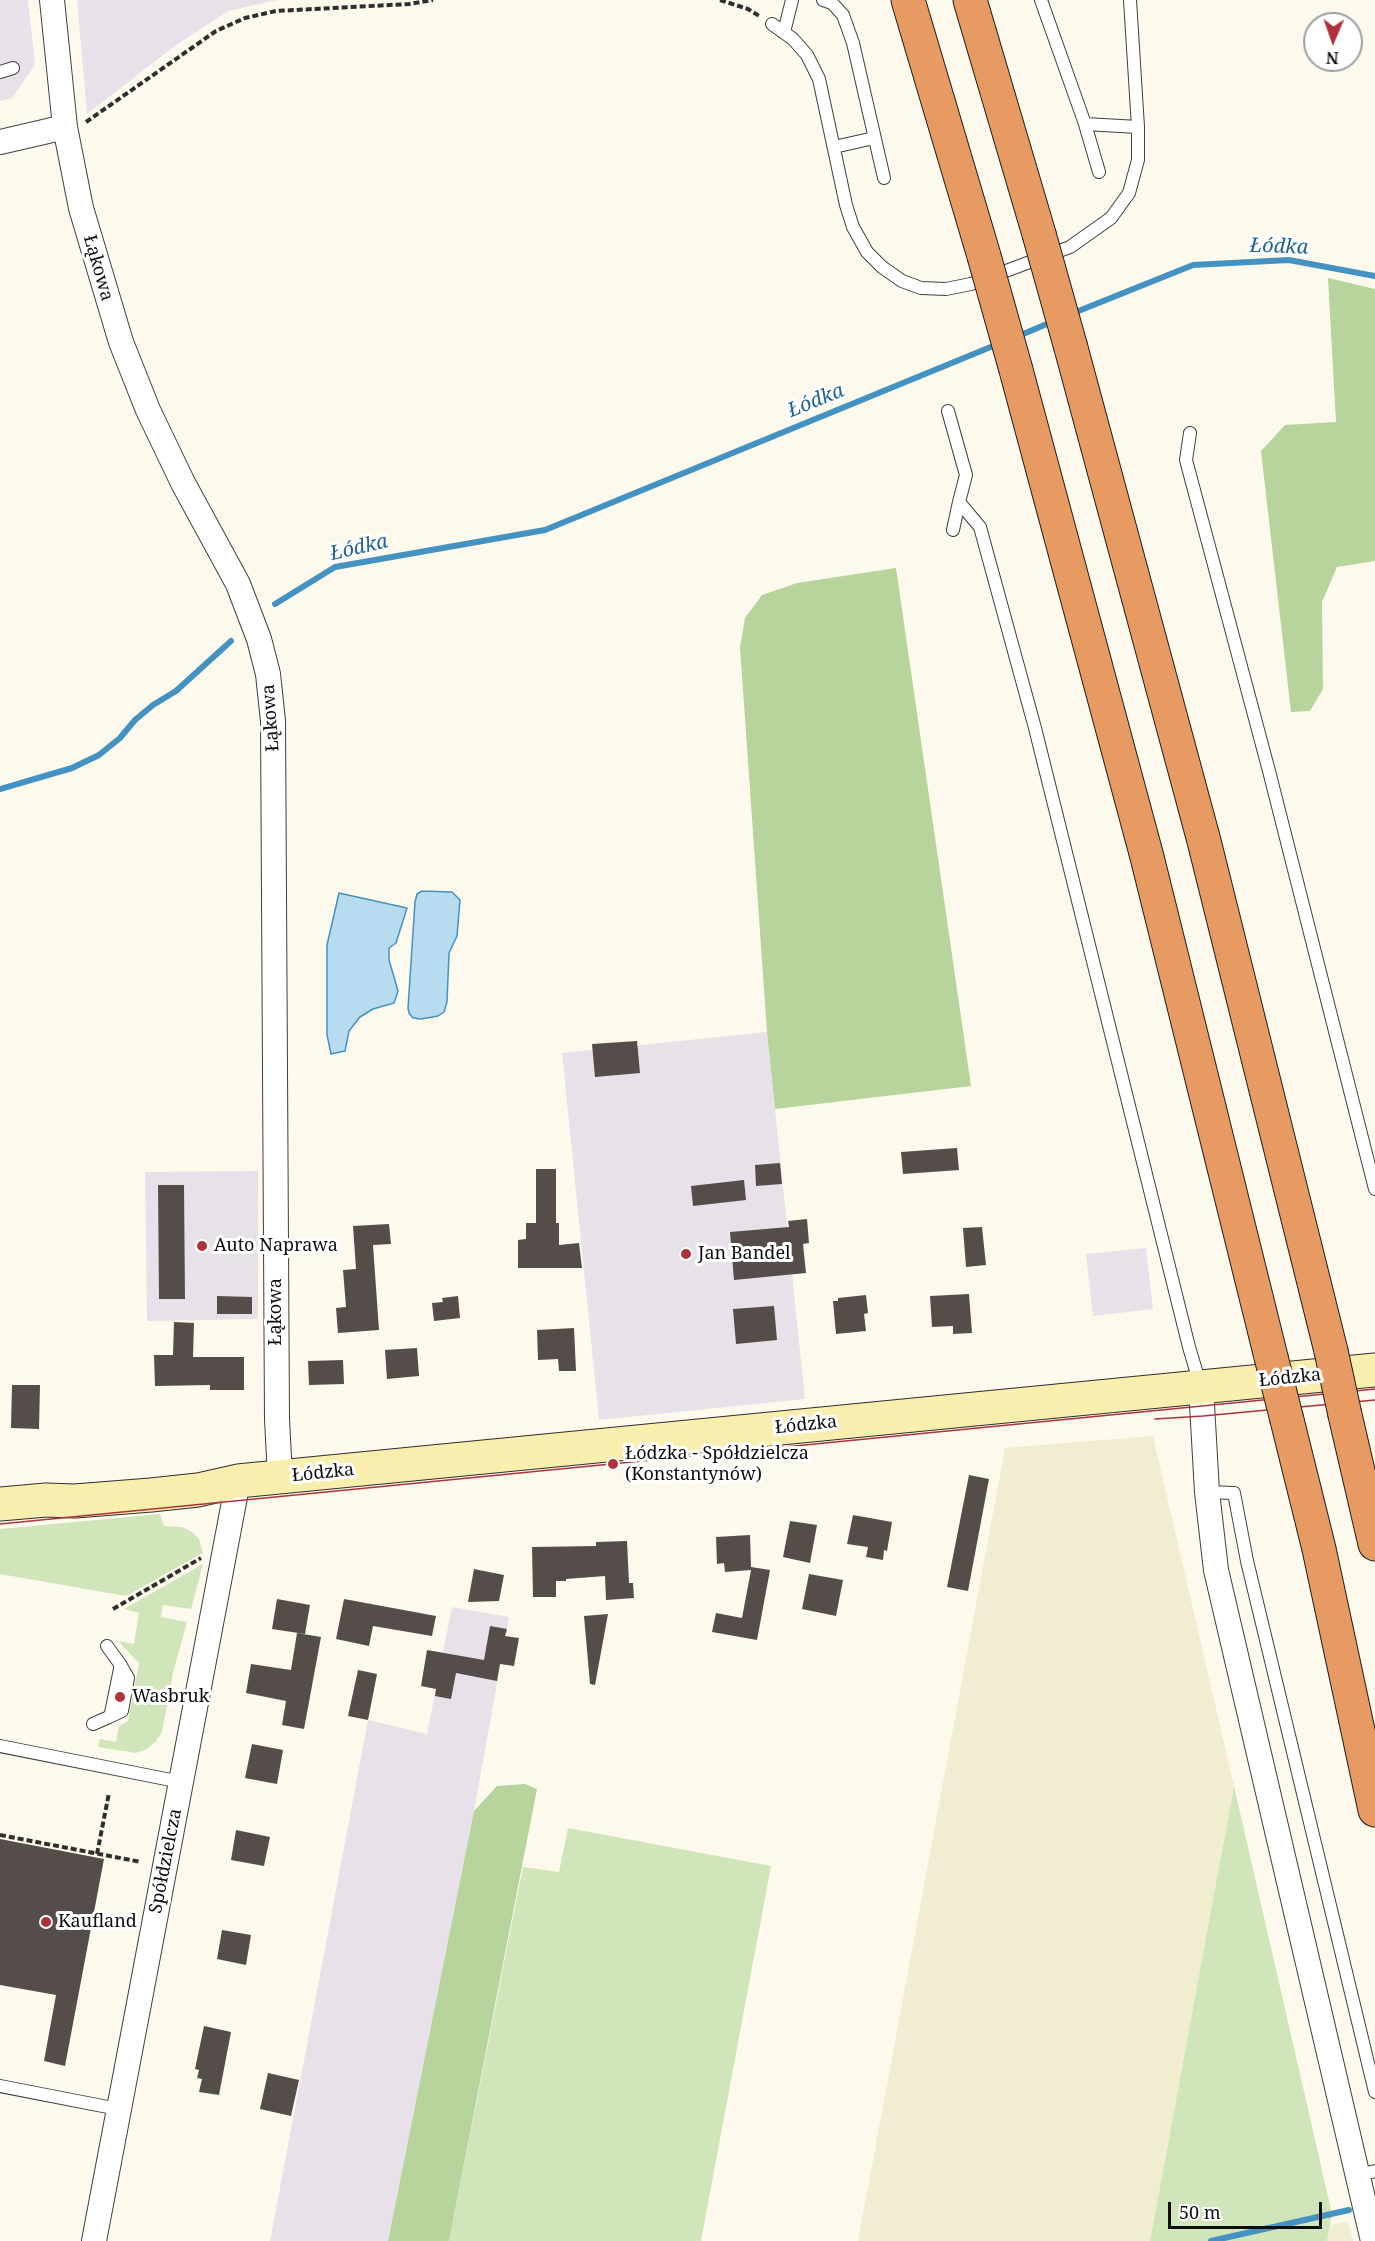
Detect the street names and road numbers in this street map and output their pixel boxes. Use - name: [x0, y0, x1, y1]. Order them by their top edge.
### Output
- street label: Łąkowa: [78, 233, 118, 303]
- street label: Łąkowa: [258, 684, 284, 752]
- street label: Łąkowa: [265, 1278, 287, 1346]
- street label: Łódzka: [1258, 1364, 1322, 1392]
- street label: Łódzka: [774, 1411, 838, 1439]
- street label: Łódzka: [291, 1459, 355, 1487]
- street label: Spółdzielcza: [145, 1807, 187, 1915]

